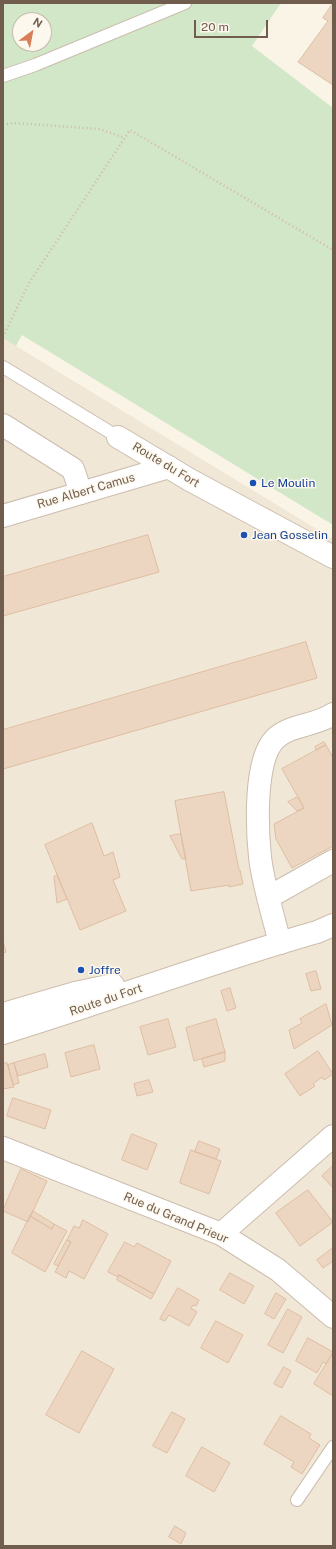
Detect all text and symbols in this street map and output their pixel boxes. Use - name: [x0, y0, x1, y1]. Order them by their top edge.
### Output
- north arrow: [12, 12, 52, 52]
- scale bar: [196, 12, 270, 38]
- text: N: [31, 15, 45, 30]
- text: 20 m: [201, 20, 229, 34]
- street label: Route du Fort: [130, 439, 202, 491]
- street label: Rue Albert Camus: [35, 470, 137, 512]
- place label: Le Moulin: [261, 476, 315, 490]
- marker: Le Moulin: [248, 478, 258, 488]
- place label: Jean Gosselin: [252, 528, 328, 542]
- marker: Jean Gosselin: [239, 530, 249, 540]
- place label: Joffre: [89, 963, 121, 977]
- marker: Joffre: [76, 965, 86, 975]
- street label: Route du Fort: [68, 981, 144, 1019]
- street label: Rue du Grand Prieur: [121, 1189, 231, 1247]

